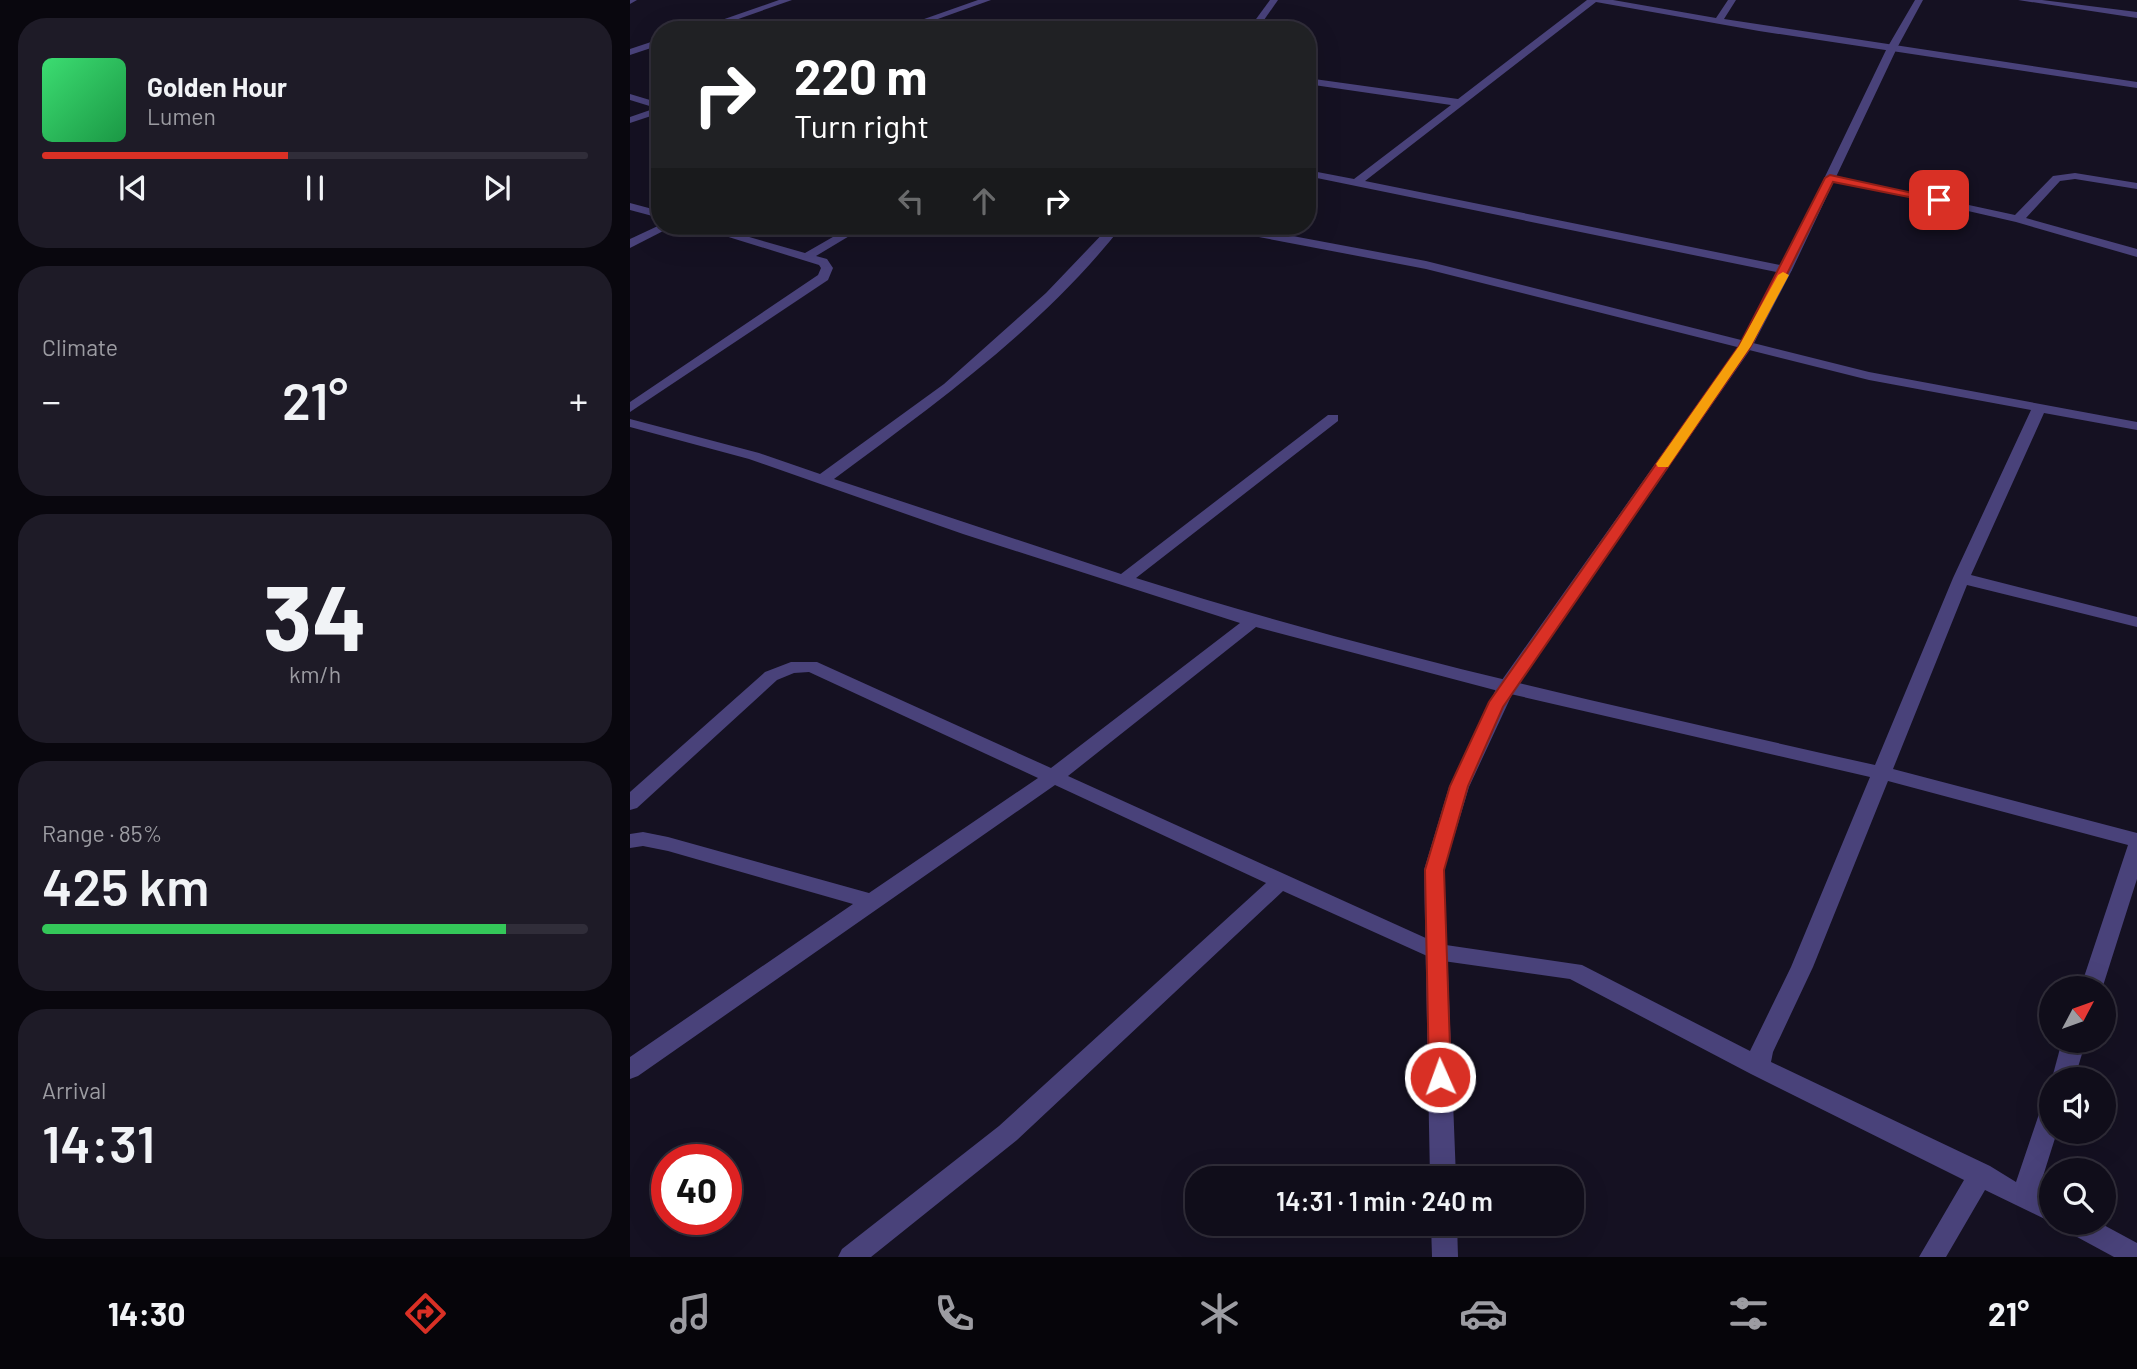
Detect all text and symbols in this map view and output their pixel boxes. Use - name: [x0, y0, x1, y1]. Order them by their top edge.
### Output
- text: 220 m: [794, 46, 928, 105]
- icon: right: [679, 49, 770, 140]
- text: Golden Hour: [147, 71, 287, 102]
- text: Lumen: [147, 102, 216, 130]
- text: Turn right: [794, 106, 929, 144]
- icon: previous: [114, 169, 152, 207]
- icon: pause: [296, 169, 334, 207]
- icon: next: [478, 169, 516, 207]
- pin: [1909, 170, 1969, 230]
- icon: arrive: [1920, 181, 1958, 219]
- icon: left: [892, 182, 930, 220]
- icon: ahead: [965, 182, 1003, 220]
- icon: right: [1038, 182, 1076, 220]
- text: Climate: [42, 333, 118, 361]
- text: 21°: [282, 368, 348, 430]
- text: −: [42, 377, 61, 423]
- text: +: [569, 377, 588, 423]
- text: 34: [263, 560, 367, 669]
- text: km/h: [289, 660, 341, 688]
- text: Range · 85%: [42, 819, 162, 847]
- text: 425 km: [42, 854, 209, 916]
- north arrow: [2039, 976, 2116, 1054]
- map controls: [2039, 976, 2116, 1235]
- position arrow: [1403, 1040, 1477, 1114]
- button: sound: [2039, 1067, 2116, 1144]
- text: Arrival: [42, 1076, 106, 1104]
- text: 14:31: [42, 1111, 155, 1173]
- speed limit sign: 40: [651, 1144, 742, 1235]
- button: search: [2039, 1158, 2116, 1235]
- text: 14:31 · 1 min · 240 m: [1276, 1185, 1493, 1216]
- icon: directions: [401, 1289, 450, 1338]
- icon: music: [666, 1289, 715, 1338]
- icon: phone: [930, 1289, 979, 1338]
- icon: climate: [1195, 1289, 1244, 1338]
- icon: car: [1459, 1289, 1508, 1338]
- icon: filters: [1724, 1289, 1773, 1338]
- text: 14:30: [108, 1294, 186, 1332]
- text: 21°: [1988, 1294, 2029, 1332]

